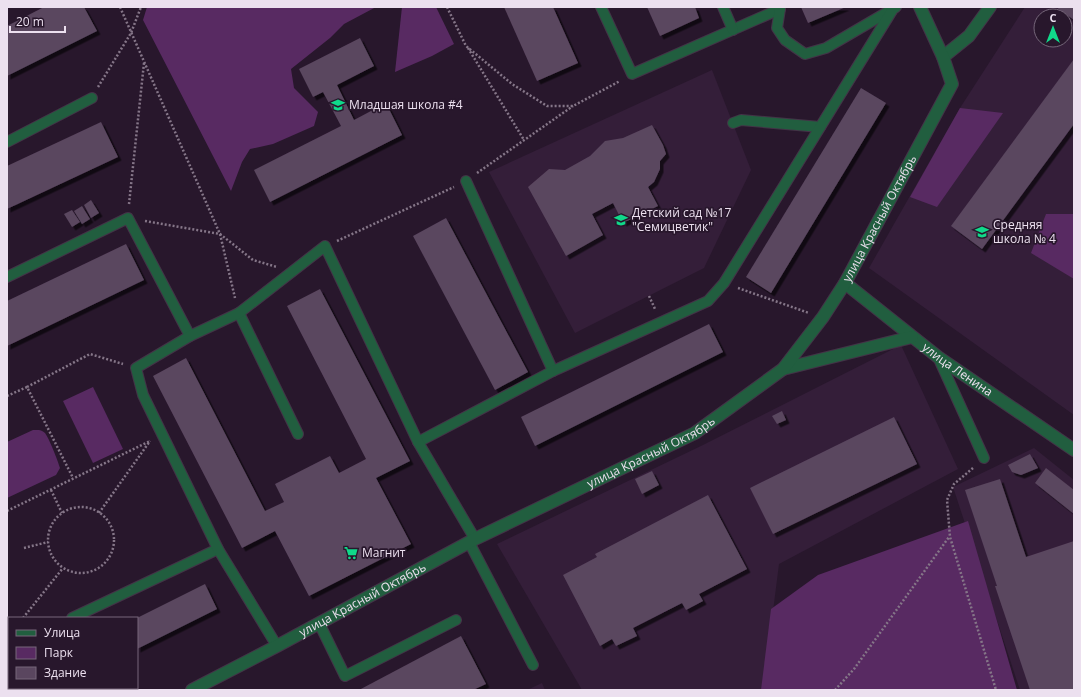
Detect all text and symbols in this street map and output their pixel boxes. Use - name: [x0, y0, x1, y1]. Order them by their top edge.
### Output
- scale bar: [10, 8, 65, 34]
- north arrow: [1033, 8, 1073, 48]
- text: С: [1049, 10, 1057, 25]
- text: 20 m: [16, 13, 44, 30]
- place label: Младшая школа #4: [349, 96, 463, 113]
- school or university icon: Младшая школа #4: [330, 97, 346, 113]
- street label: улица Красный Октябрь: [838, 152, 920, 285]
- place label: Детский сад №17 "Семицветик": [632, 204, 731, 235]
- school or university icon: Детский сад №17 "Семицветик": [613, 212, 629, 228]
- place label: Средняя школа № 4: [993, 216, 1056, 247]
- school or university icon: Средняя школа № 4: [974, 224, 990, 240]
- street label: улица Ленина: [919, 339, 996, 400]
- street label: улица Красный Октябрь: [584, 412, 718, 492]
- place label: Магнит: [362, 544, 406, 561]
- supermarket icon: Магнит: [343, 545, 359, 561]
- street label: улица Красный Октябрь: [296, 558, 429, 641]
- legend: [8, 617, 138, 689]
- text: Улица: [44, 624, 80, 641]
- text: Парк: [44, 644, 74, 661]
- text: Здание: [44, 664, 87, 681]

